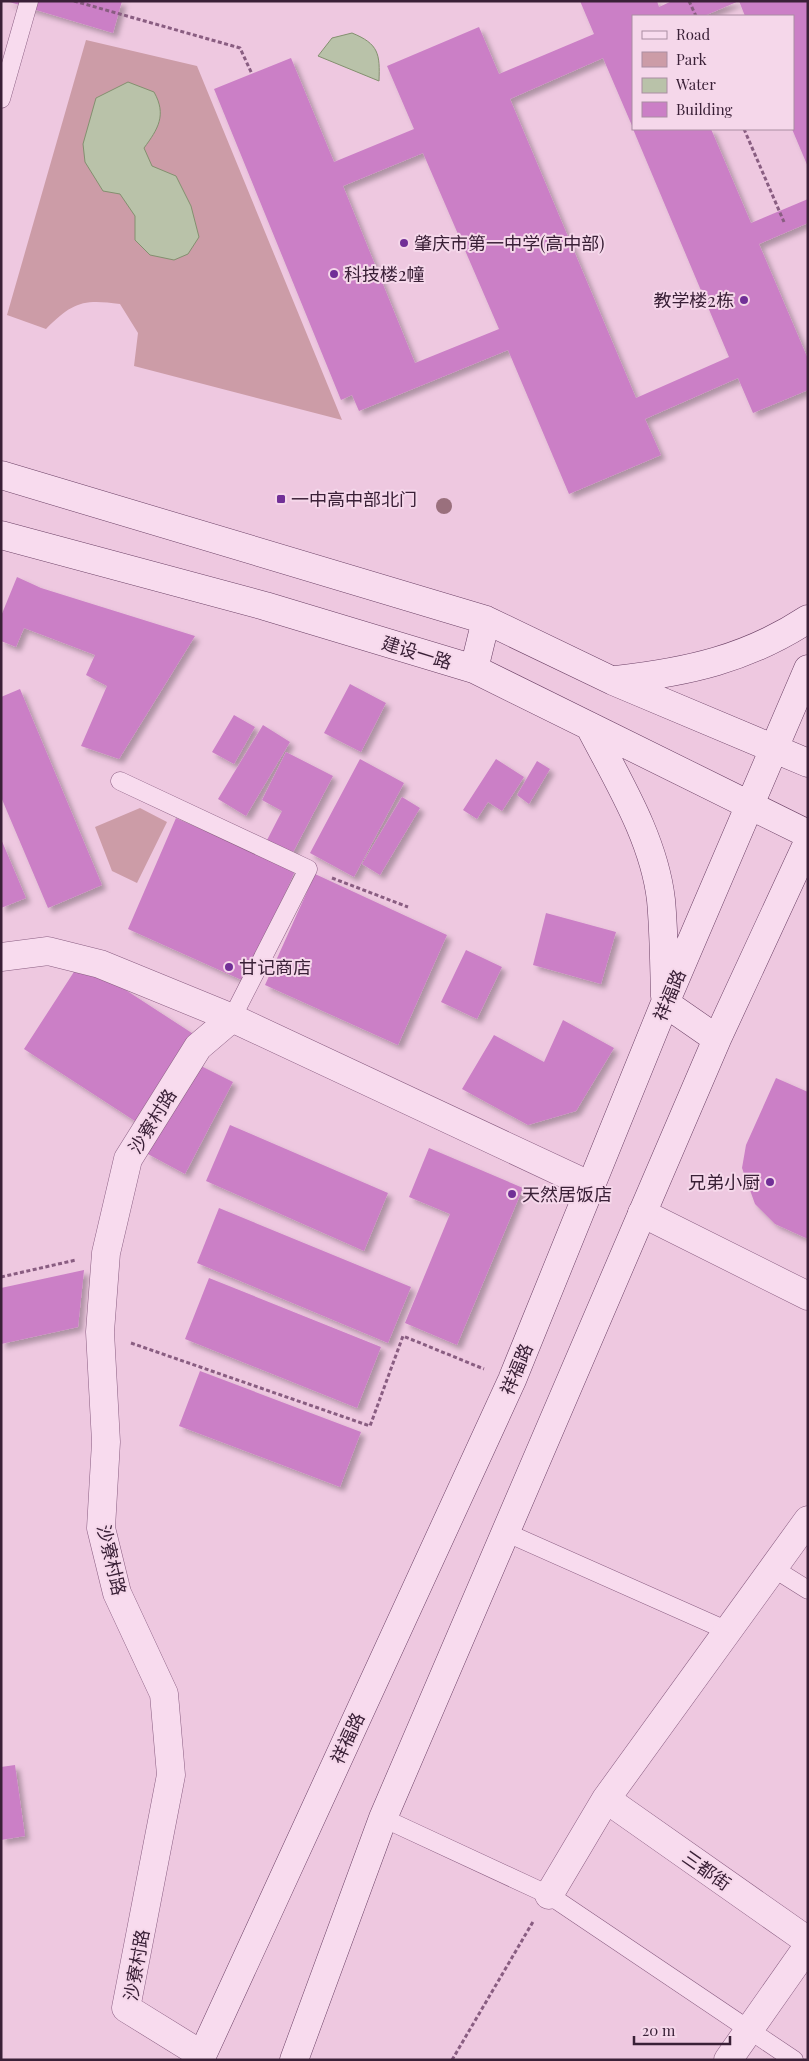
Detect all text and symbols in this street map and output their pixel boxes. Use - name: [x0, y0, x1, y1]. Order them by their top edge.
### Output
- legend: [632, 15, 794, 130]
- text: Road: [676, 24, 710, 44]
- text: Park: [676, 49, 708, 69]
- text: Water: [675, 74, 716, 94]
- text: Building: [676, 99, 733, 119]
- place label: 肇庆市第一中学(高中部): [414, 231, 605, 255]
- marker: 肇庆市第一中学(高中部): [398, 237, 410, 249]
- place label: 科技楼2幢: [344, 262, 425, 286]
- marker: 科技楼2幢: [328, 268, 340, 280]
- place label: 教学楼2栋: [653, 288, 734, 312]
- marker: 教学楼2栋: [738, 294, 750, 306]
- place label: 一中高中部北门: [291, 487, 417, 511]
- marker: 一中高中部北门: [275, 493, 287, 505]
- street label: 建设一路: [379, 630, 455, 674]
- place label: 甘记商店: [239, 955, 311, 979]
- marker: 甘记商店: [223, 961, 235, 973]
- street label: 祥福路: [647, 965, 691, 1025]
- street label: 沙寮村路: [123, 1084, 181, 1158]
- place label: 兄弟小厨: [688, 1170, 760, 1194]
- marker: 兄弟小厨: [764, 1176, 776, 1188]
- place label: 天然居饭店: [522, 1182, 612, 1206]
- marker: 天然居饭店: [506, 1188, 518, 1200]
- street label: 祥福路: [494, 1339, 538, 1399]
- street label: 沙寮村路: [92, 1522, 132, 1598]
- street label: 祥福路: [325, 1708, 369, 1768]
- street label: 三都街: [678, 1845, 736, 1895]
- street label: 沙寮村路: [118, 1927, 154, 2003]
- scale bar: [634, 2014, 730, 2046]
- text: 20 m: [642, 2020, 676, 2040]

